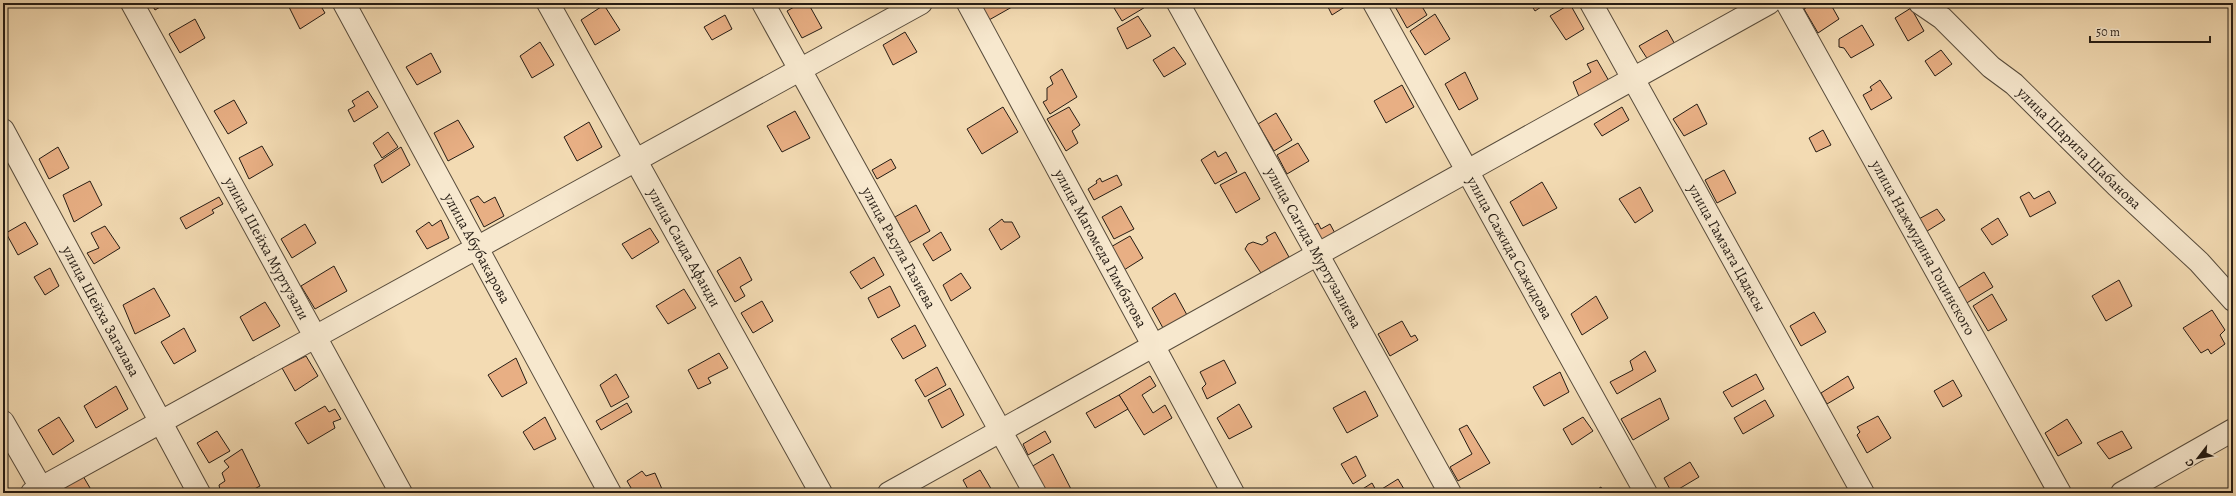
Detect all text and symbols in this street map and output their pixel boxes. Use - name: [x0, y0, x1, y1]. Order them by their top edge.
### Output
- scale bar: [2090, 18, 2210, 44]
- text: 50 m: [2096, 24, 2120, 40]
- street label: улица Шарипа Шабанова: [2012, 82, 2146, 214]
- street label: улица Нажмудина Гоцинского: [1866, 156, 1980, 339]
- street label: улица Сагида Муртузалиева: [1261, 163, 1367, 332]
- street label: улица Магомеда Гимбатова: [1049, 165, 1152, 331]
- street label: улица Сажида Сажидова: [1462, 172, 1558, 323]
- street label: улица Шейха Муртузали: [219, 173, 314, 323]
- street label: улица Гамзата Цадасы: [1683, 180, 1770, 315]
- street label: улица Расула Газиева: [857, 182, 941, 312]
- street label: улица Саида Афанди: [643, 184, 726, 311]
- street label: улица Абубакарова: [438, 188, 515, 307]
- street label: улица Шейха Загалава: [57, 241, 144, 380]
- north arrow: [2178, 438, 2218, 478]
- text: С: [2182, 456, 2198, 470]

